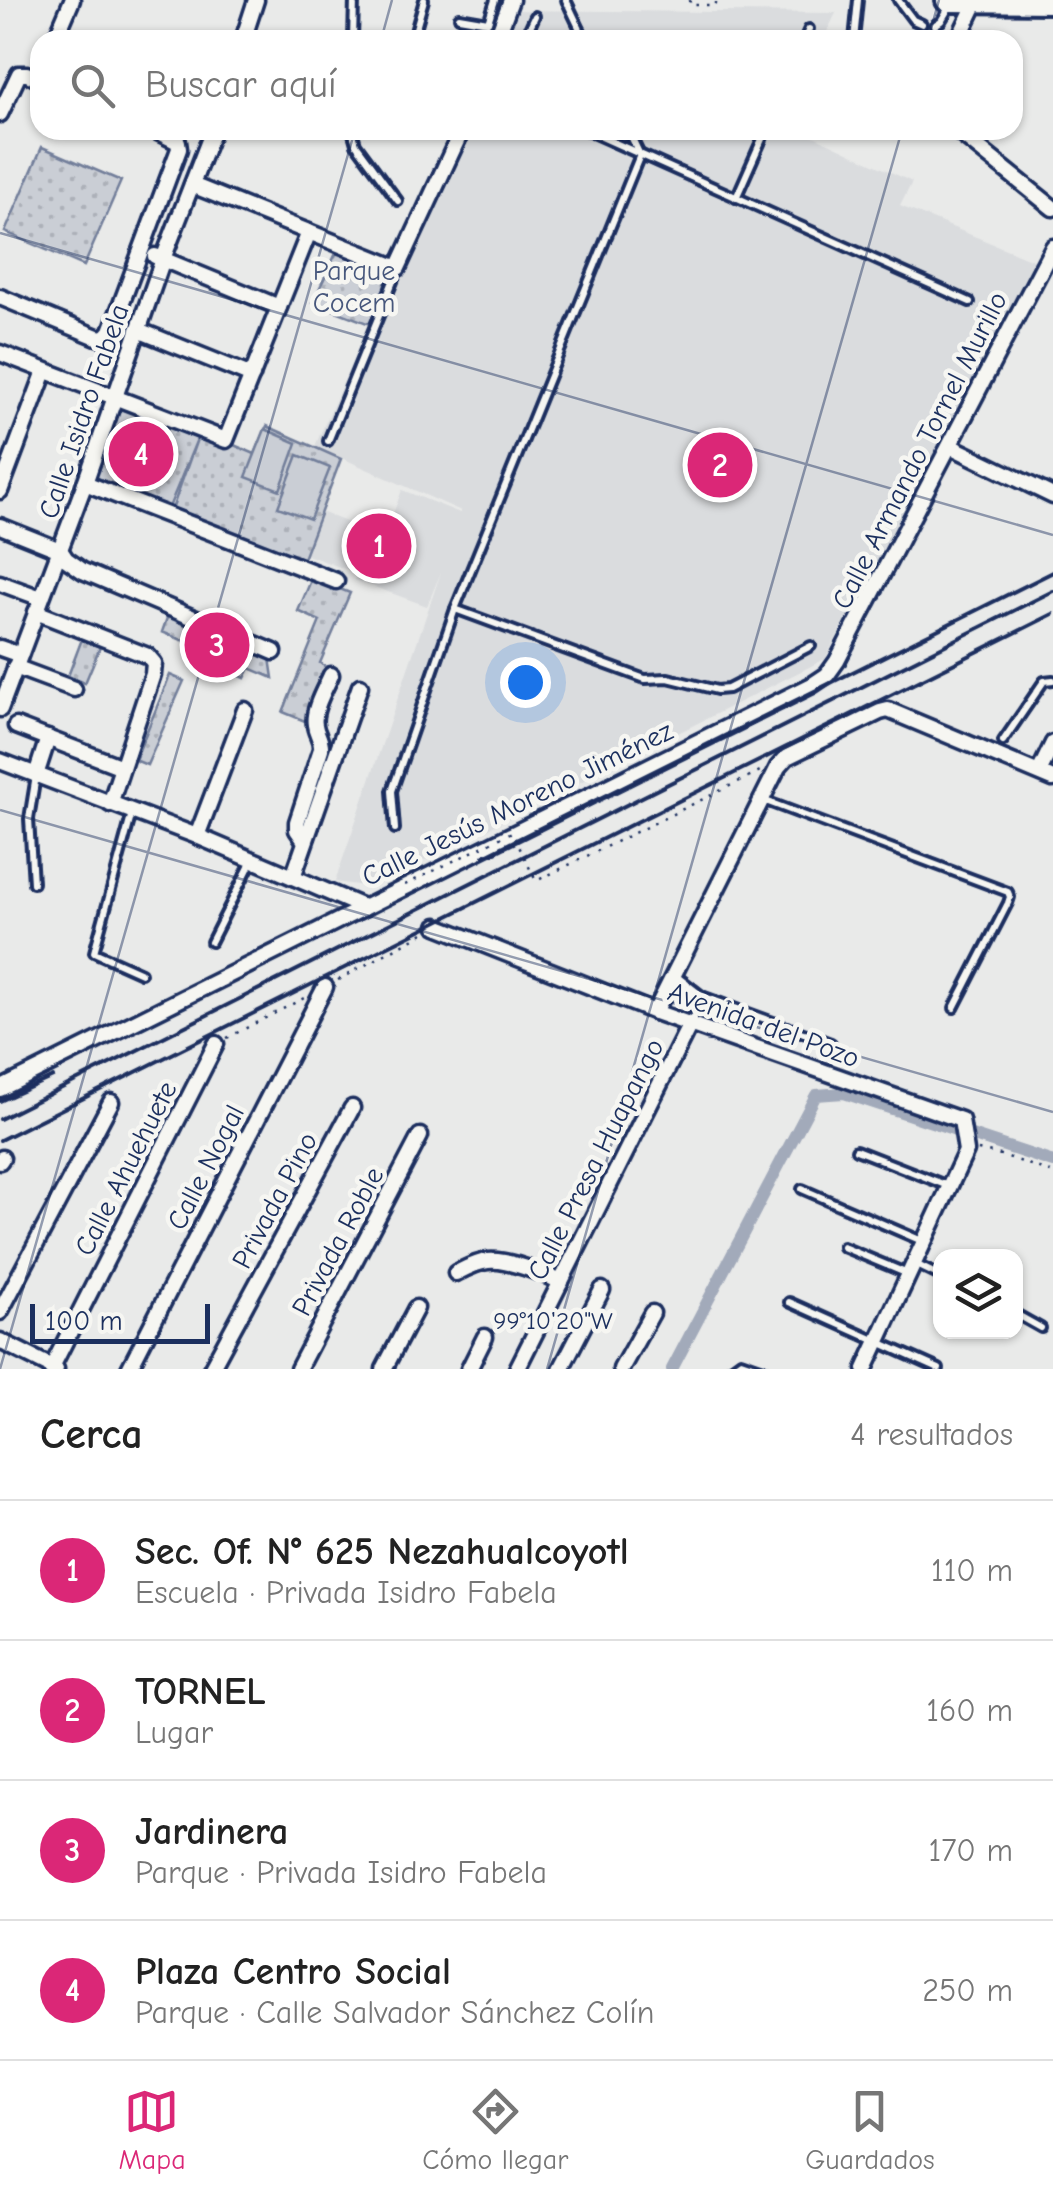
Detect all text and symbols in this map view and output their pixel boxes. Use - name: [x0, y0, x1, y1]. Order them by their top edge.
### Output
- search box: [30, 30, 1023, 140]
- icon: search: [65, 58, 120, 113]
- text: Buscar aquí: [145, 63, 337, 107]
- park label: Parque Cocem: [313, 255, 395, 319]
- street label: Calle Armando Tornel Murillo: [826, 286, 1014, 615]
- street label: Calle Isidro Fabela: [32, 300, 136, 523]
- pin: 4: [108, 416, 174, 492]
- pin: 2: [688, 428, 752, 502]
- pin: 1: [346, 508, 412, 584]
- pin: 3: [184, 608, 250, 682]
- your location: [500, 657, 551, 708]
- street label: Calle Jesús Moreno Jiménez: [357, 715, 678, 893]
- street label: Avenida del Pozo: [664, 976, 864, 1074]
- street label: Calle Presa Huapango: [521, 1034, 671, 1285]
- street label: Calle Ahuehuete: [68, 1076, 184, 1261]
- street label: Calle Nogal: [161, 1100, 251, 1235]
- street label: Privada Pino: [226, 1127, 324, 1274]
- street label: Privada Roble: [285, 1162, 390, 1321]
- map controls: [933, 1249, 1023, 1339]
- button: layers: [933, 1249, 1023, 1339]
- scale bar: [30, 1299, 210, 1344]
- text: 100 m: [45, 1305, 123, 1337]
- text: 99°10'20"W: [493, 1306, 613, 1335]
- text: Cerca: [40, 1410, 143, 1459]
- text: 4 resultados: [850, 1416, 1013, 1453]
- text: Sec. Of. N° 625 Nezahualcoyotl: [135, 1530, 629, 1574]
- text: 1: [66, 1552, 79, 1589]
- text: 110 m: [931, 1552, 1013, 1589]
- text: Escuela · Privada Isidro Fabela: [135, 1574, 557, 1611]
- text: TORNEL: [135, 1670, 266, 1714]
- text: 2: [65, 1692, 80, 1729]
- text: 160 m: [926, 1692, 1013, 1729]
- text: Lugar: [135, 1714, 213, 1751]
- text: Jardinera: [135, 1810, 288, 1854]
- text: 3: [65, 1832, 80, 1869]
- text: 170 m: [929, 1832, 1013, 1869]
- text: Parque · Privada Isidro Fabela: [135, 1854, 547, 1891]
- text: Plaza Centro Social: [135, 1950, 451, 1994]
- text: 4: [65, 1972, 80, 2009]
- text: 250 m: [922, 1972, 1013, 2009]
- text: Parque · Calle Salvador Sánchez Colín: [135, 1994, 654, 2031]
- tab: Mapa: [118, 2084, 186, 2176]
- tab: Cómo llegar: [422, 2084, 568, 2176]
- tab: Guardados: [805, 2084, 935, 2176]

